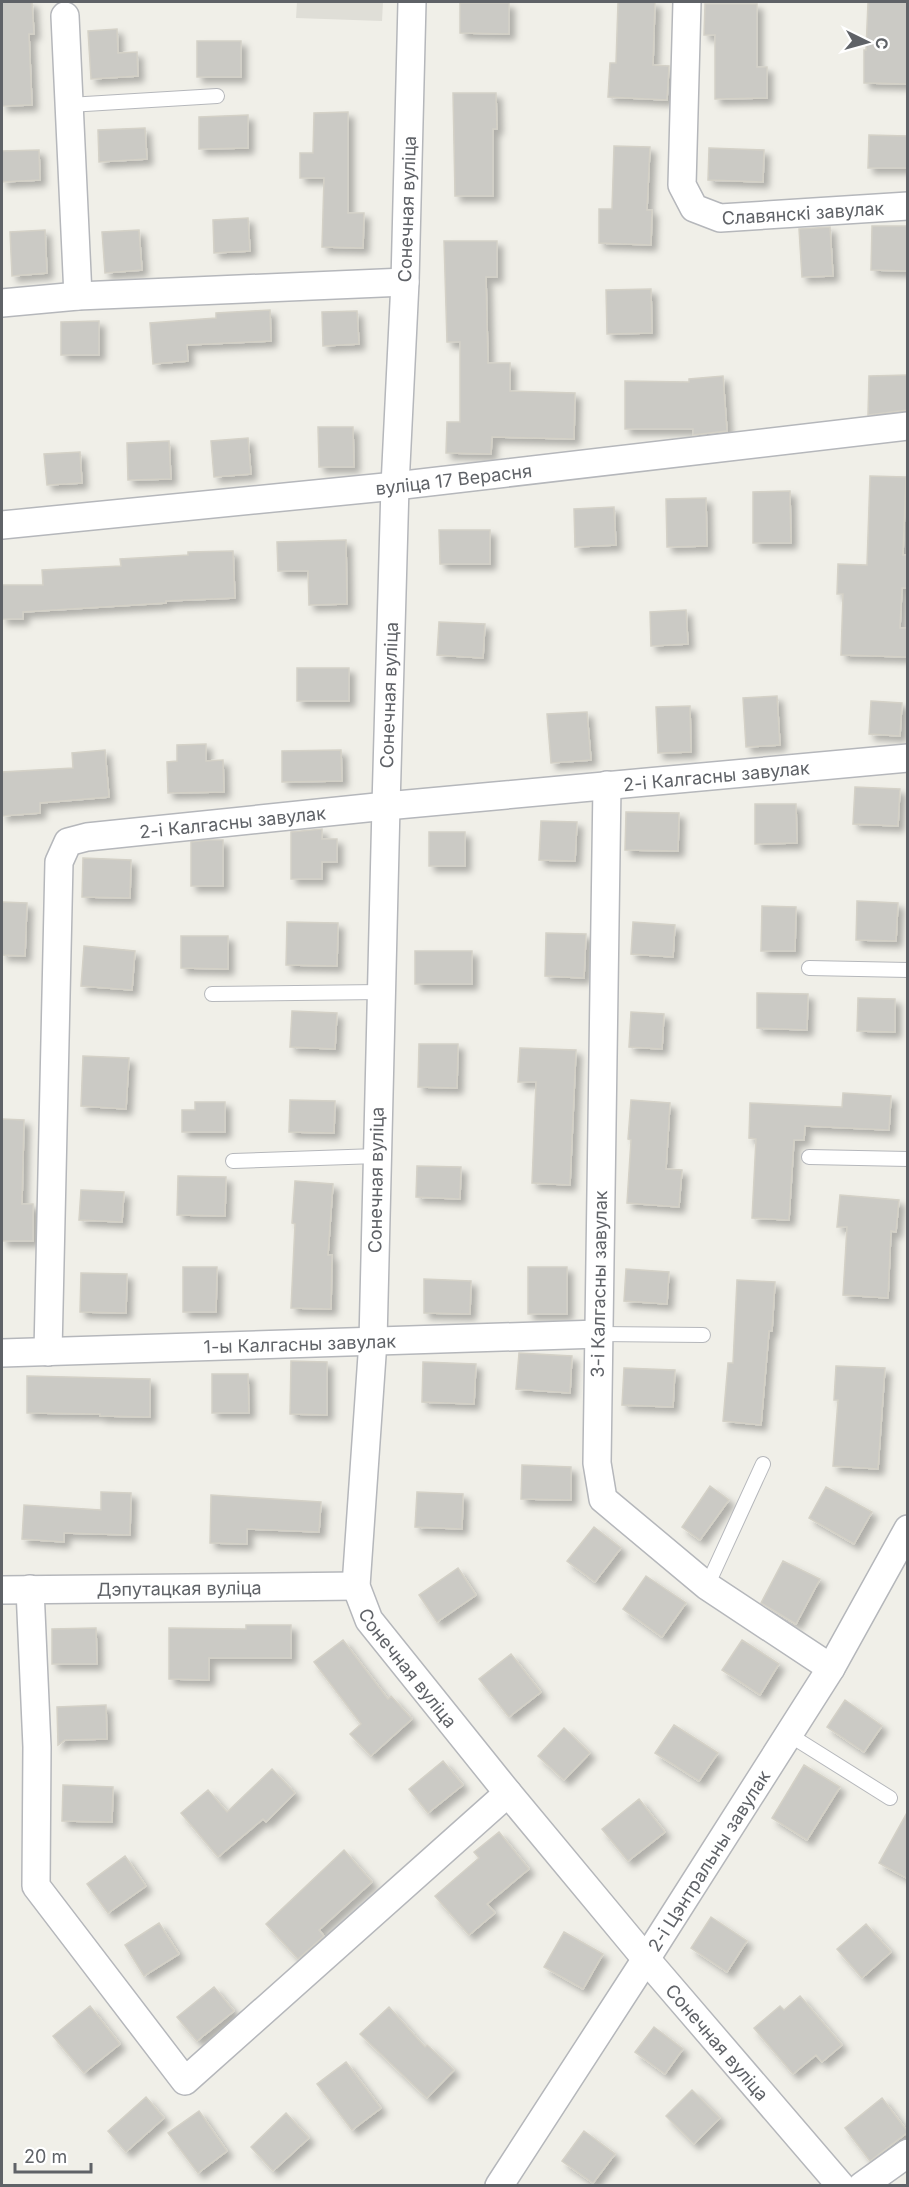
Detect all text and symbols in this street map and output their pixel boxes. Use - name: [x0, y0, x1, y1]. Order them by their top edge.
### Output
- north arrow: [837, 12, 897, 72]
- text: С: [871, 37, 892, 50]
- street label: Сонечная вуліца: [394, 135, 420, 283]
- street label: Славянскі завулак: [721, 197, 885, 228]
- street label: вуліца 17 Верасня: [375, 460, 533, 498]
- street label: Сонечная вуліца: [376, 621, 402, 769]
- street label: 2-і Калгасны завулак: [622, 757, 811, 795]
- street label: 2-і Калгасны завулак: [138, 802, 327, 842]
- street label: Сонечная вуліца: [364, 1107, 388, 1253]
- street label: 3-і Калгасны завулак: [587, 1190, 611, 1378]
- street label: 1-ы Калгасны завулак: [203, 1330, 397, 1357]
- street label: Дэпутацкая вуліца: [96, 1577, 262, 1599]
- street label: Сонечная вуліца: [355, 1605, 462, 1732]
- street label: 2-і Цэнтральны завулак: [643, 1766, 774, 1955]
- street label: Сонечная вуліца: [662, 1980, 773, 2105]
- scale bar: [15, 2136, 92, 2174]
- text: 20 m: [24, 2146, 67, 2167]

